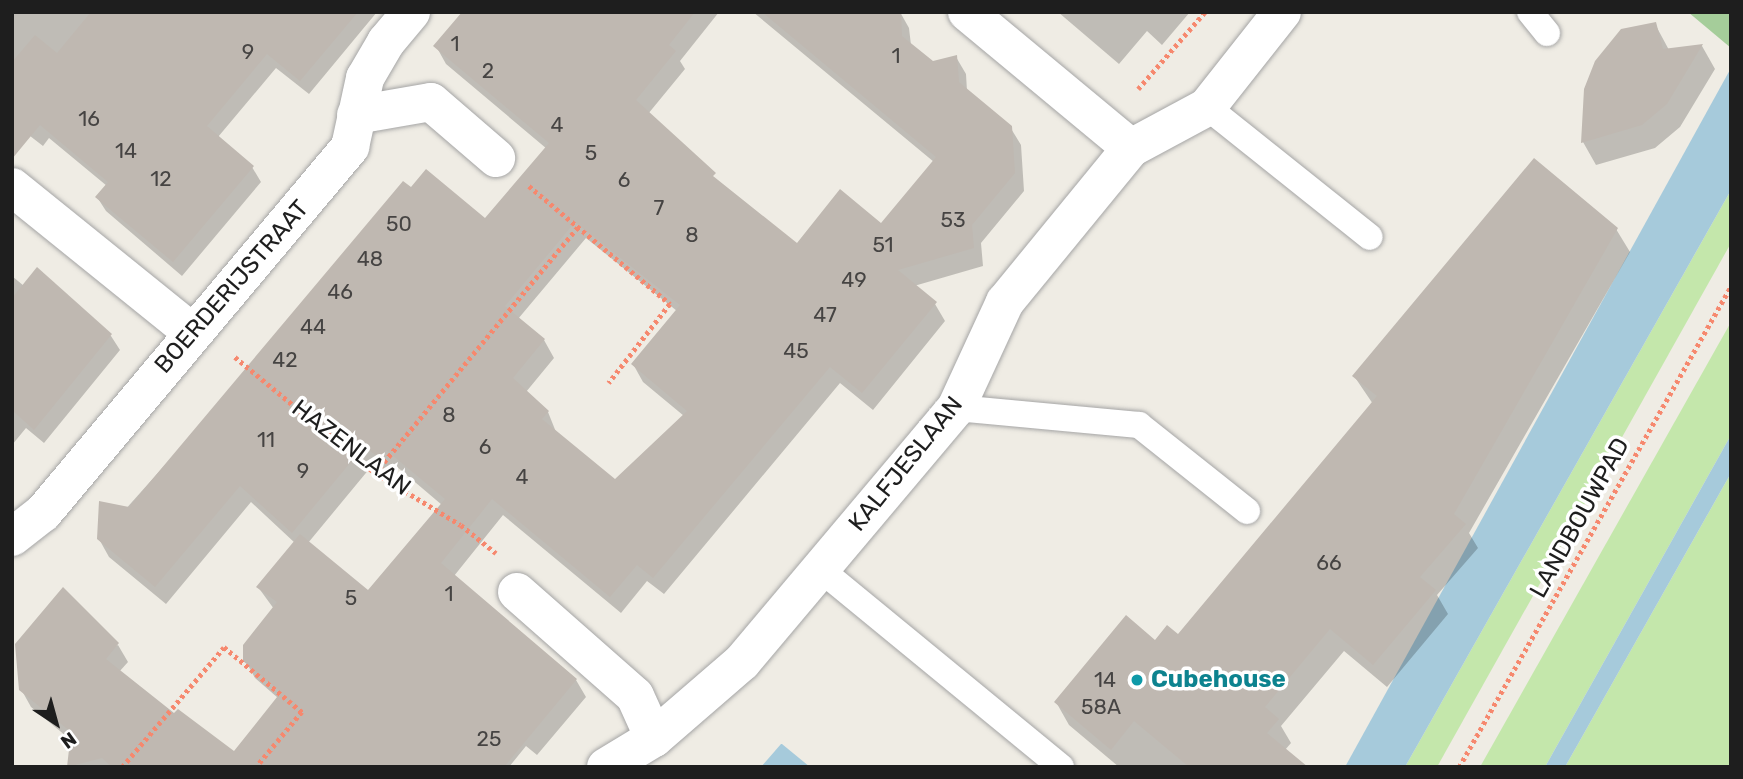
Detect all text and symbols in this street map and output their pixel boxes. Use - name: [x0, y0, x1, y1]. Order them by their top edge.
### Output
- house number: 1: [451, 31, 459, 57]
- house number: 9: [242, 39, 254, 65]
- house number: 1: [892, 43, 900, 69]
- house number: 2: [482, 58, 494, 84]
- house number: 16: [78, 106, 100, 132]
- house number: 4: [550, 112, 564, 138]
- house number: 14: [115, 138, 137, 164]
- house number: 5: [585, 140, 597, 166]
- house number: 12: [150, 166, 172, 192]
- house number: 6: [618, 167, 630, 193]
- street label: BOERDERIJSTRAAT: [149, 195, 315, 379]
- house number: 7: [654, 195, 664, 221]
- house number: 53: [940, 207, 966, 233]
- house number: 50: [386, 211, 412, 237]
- house number: 8: [685, 222, 699, 248]
- house number: 51: [872, 232, 894, 258]
- house number: 48: [357, 246, 383, 272]
- house number: 49: [841, 267, 867, 293]
- house number: 46: [327, 279, 353, 305]
- house number: 47: [813, 302, 837, 328]
- house number: 44: [300, 314, 326, 340]
- house number: 45: [783, 338, 809, 364]
- house number: 42: [272, 347, 298, 373]
- street label: KALFJESLAAN: [843, 391, 969, 537]
- street label: HAZENLAAN: [286, 394, 416, 502]
- house number: 8: [442, 402, 456, 428]
- house number: 11: [257, 427, 275, 453]
- street label: LANDBOUWPAD: [1524, 433, 1636, 603]
- house number: 6: [479, 434, 491, 460]
- house number: 9: [297, 458, 309, 484]
- house number: 4: [515, 464, 529, 490]
- house number: 66: [1316, 550, 1342, 576]
- house number: 1: [445, 581, 453, 607]
- house number: 5: [345, 585, 357, 611]
- place label: Cubehouse: [1151, 666, 1286, 694]
- house number: 14: [1094, 667, 1116, 693]
- marker: Cubehouse: [1129, 672, 1145, 688]
- north arrow: [21, 688, 91, 758]
- house number: 58A: [1081, 694, 1121, 720]
- house number: 25: [477, 726, 501, 752]
- text: N: [56, 727, 81, 754]

